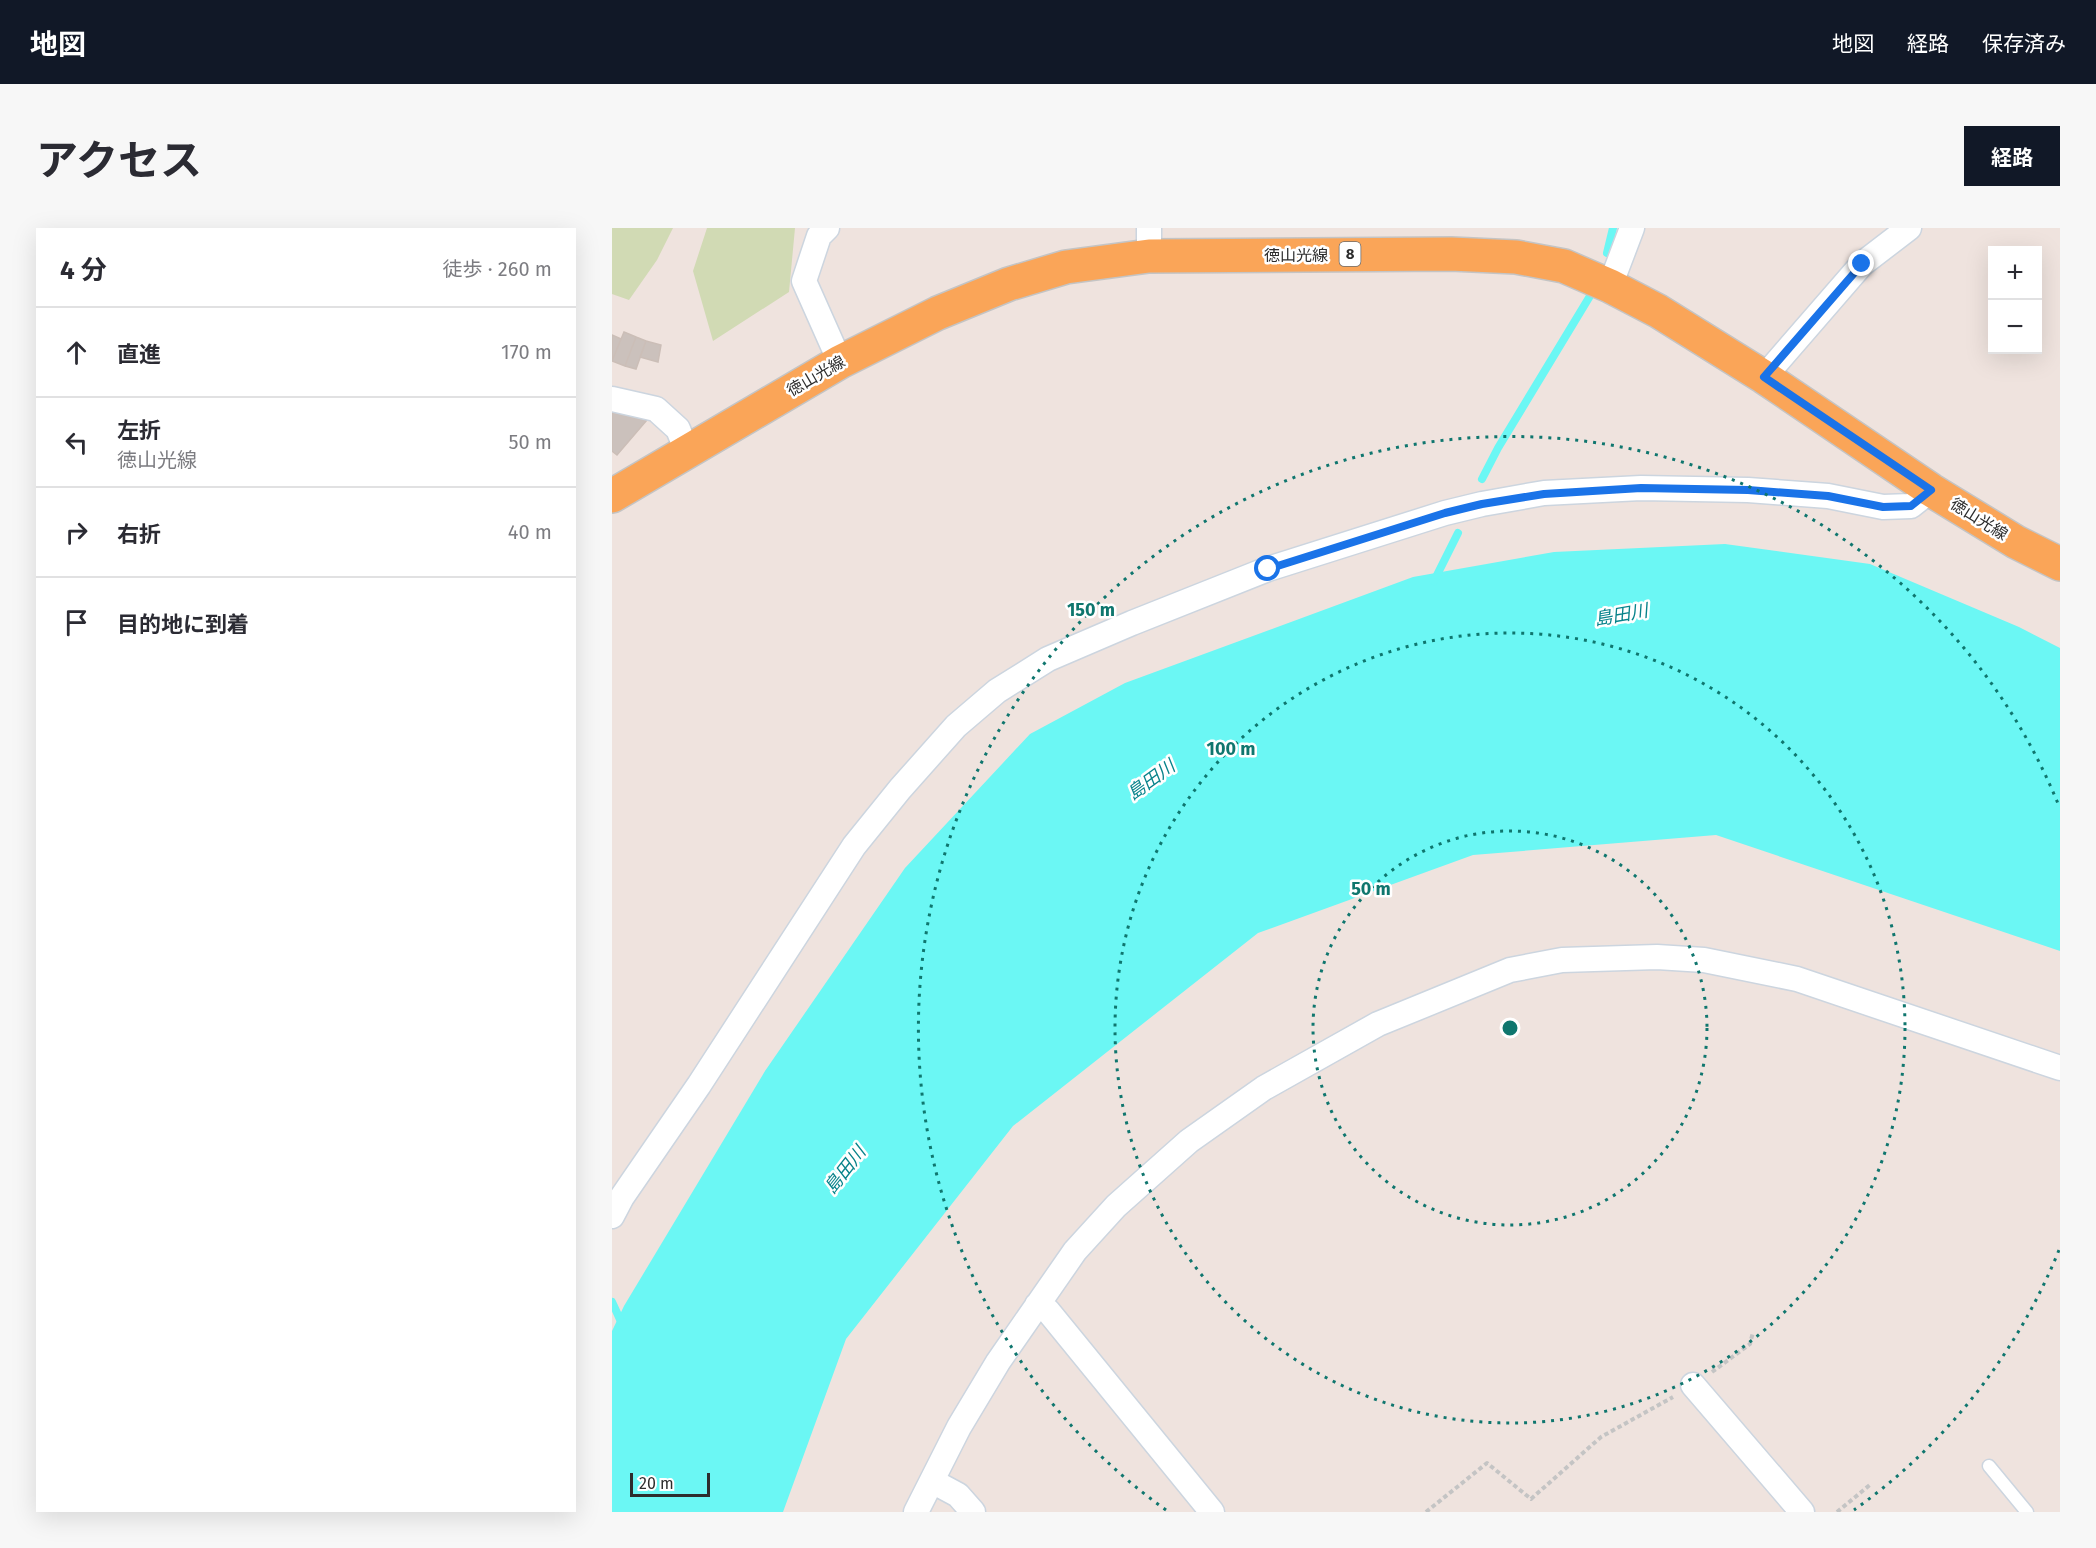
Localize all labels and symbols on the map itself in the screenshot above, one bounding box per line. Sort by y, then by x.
road number: 8 [1340,242,1360,266]
street label: 徳山光線 [1264,246,1328,265]
route end [1848,250,1874,276]
street label: 徳山光線 [784,352,848,400]
street label: 徳山光線 [1947,494,2011,544]
route start [1254,555,1280,581]
text: 150 m [1067,599,1115,621]
water label: 島田川 [1593,599,1651,631]
text: 100 m [1207,738,1255,760]
water label: 島田川 [1123,754,1181,805]
text: 50 m [1351,878,1391,900]
centre of rings [1500,1018,1520,1038]
water label: 島田川 [820,1140,872,1198]
scale bar [630,1470,710,1498]

